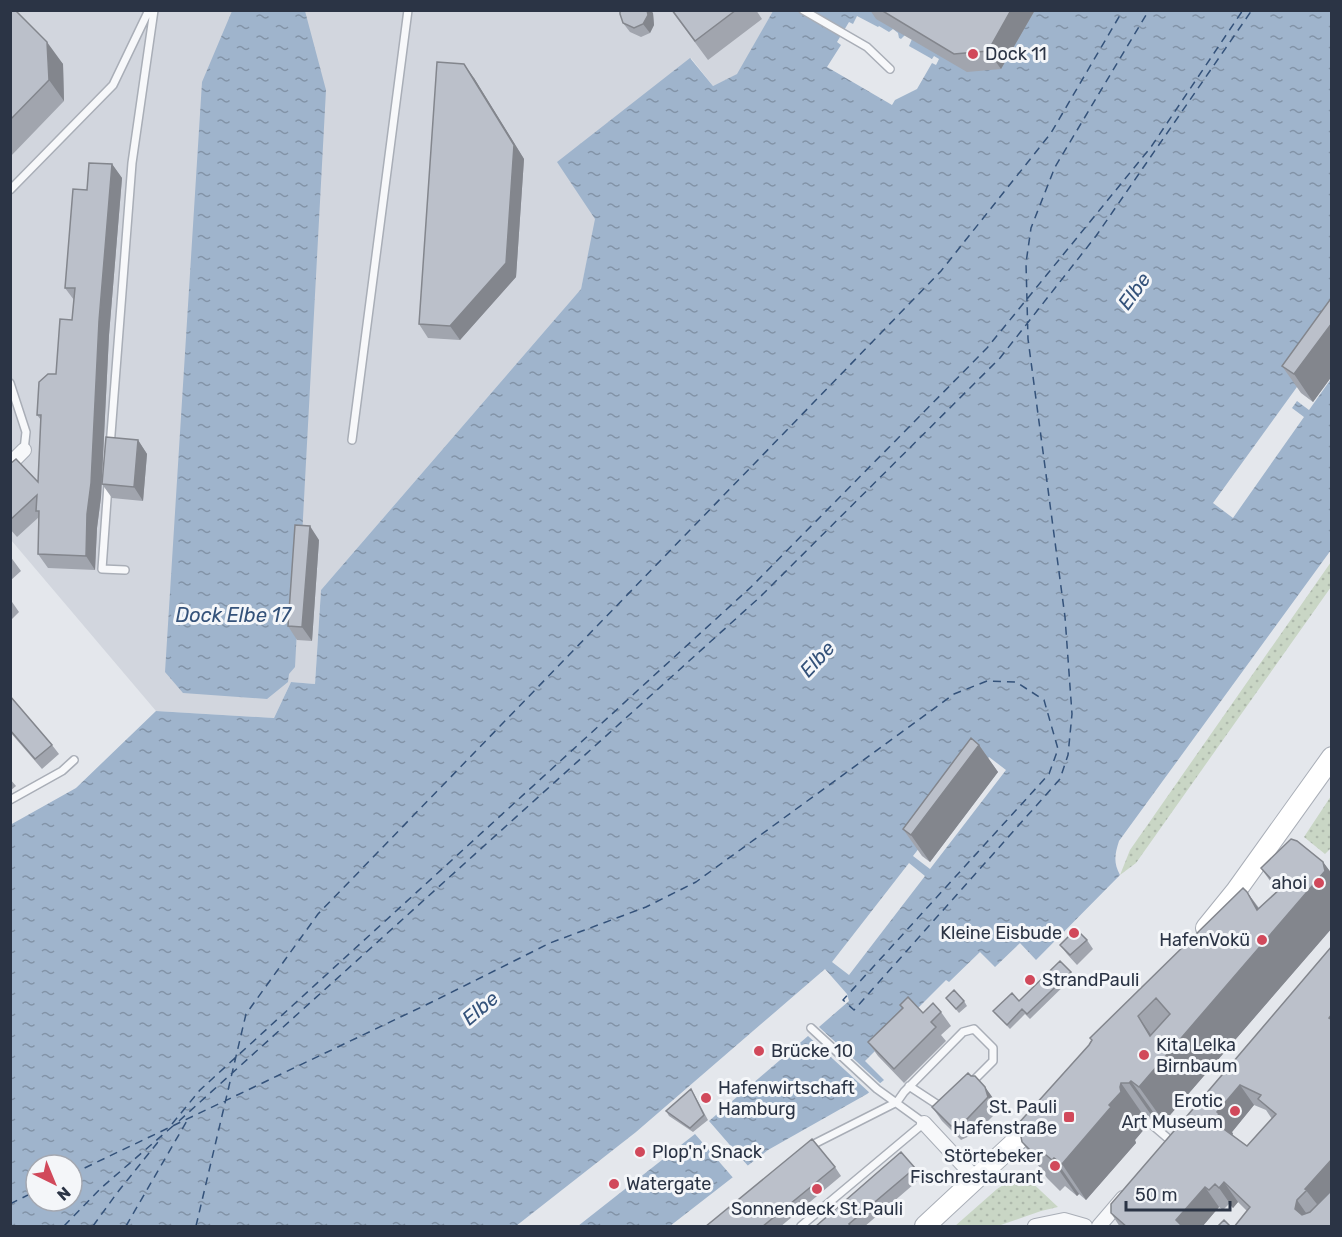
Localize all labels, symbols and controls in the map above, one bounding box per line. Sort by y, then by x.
place label: Dock 11 [985,43,1047,65]
marker: Dock 11 [966,47,980,61]
water label: Elbe [1113,268,1155,314]
water label: Dock Elbe 17 [175,603,292,627]
water label: Elbe [795,636,839,682]
place label: ahoi [1271,872,1307,894]
marker: ahoi [1312,876,1326,890]
place label: Kleine Eisbude [940,922,1062,944]
marker: Kleine Eisbude [1067,926,1081,940]
place label: HafenVokü [1159,929,1250,951]
marker: HafenVokü [1255,933,1269,947]
place label: StrandPauli [1042,969,1139,991]
marker: StrandPauli [1023,973,1037,987]
water label: Elbe [457,986,503,1030]
place label: Kita Lelka Birnbaum [1156,1034,1238,1077]
place label: Brücke 10 [771,1040,853,1062]
marker: Brücke 10 [752,1044,766,1058]
marker: Kita Lelka Birnbaum [1137,1048,1151,1062]
place label: Hafenwirtschaft Hamburg [718,1077,855,1120]
place label: Erotic Art Museum [1121,1090,1223,1133]
marker: Hafenwirtschaft Hamburg [699,1091,713,1105]
place label: St. Pauli Hafenstraße [953,1096,1057,1139]
marker: Erotic Art Museum [1228,1104,1242,1118]
marker: St. Pauli Hafenstraße [1062,1110,1076,1124]
place label: Plop'n' Snack [652,1141,763,1163]
marker: Plop'n' Snack [633,1145,647,1159]
place label: Störtebeker Fischrestaurant [910,1145,1043,1188]
north arrow [24,1153,84,1213]
marker: Störtebeker Fischrestaurant [1048,1159,1062,1173]
place label: Watergate [626,1173,711,1195]
scale bar [1126,1174,1230,1212]
marker: Watergate [607,1177,621,1191]
marker: Sonnendeck St.Pauli [810,1182,824,1196]
text: N [53,1183,75,1204]
text: 50 m [1135,1184,1178,1206]
place label: Sonnendeck St.Pauli [731,1198,903,1220]

